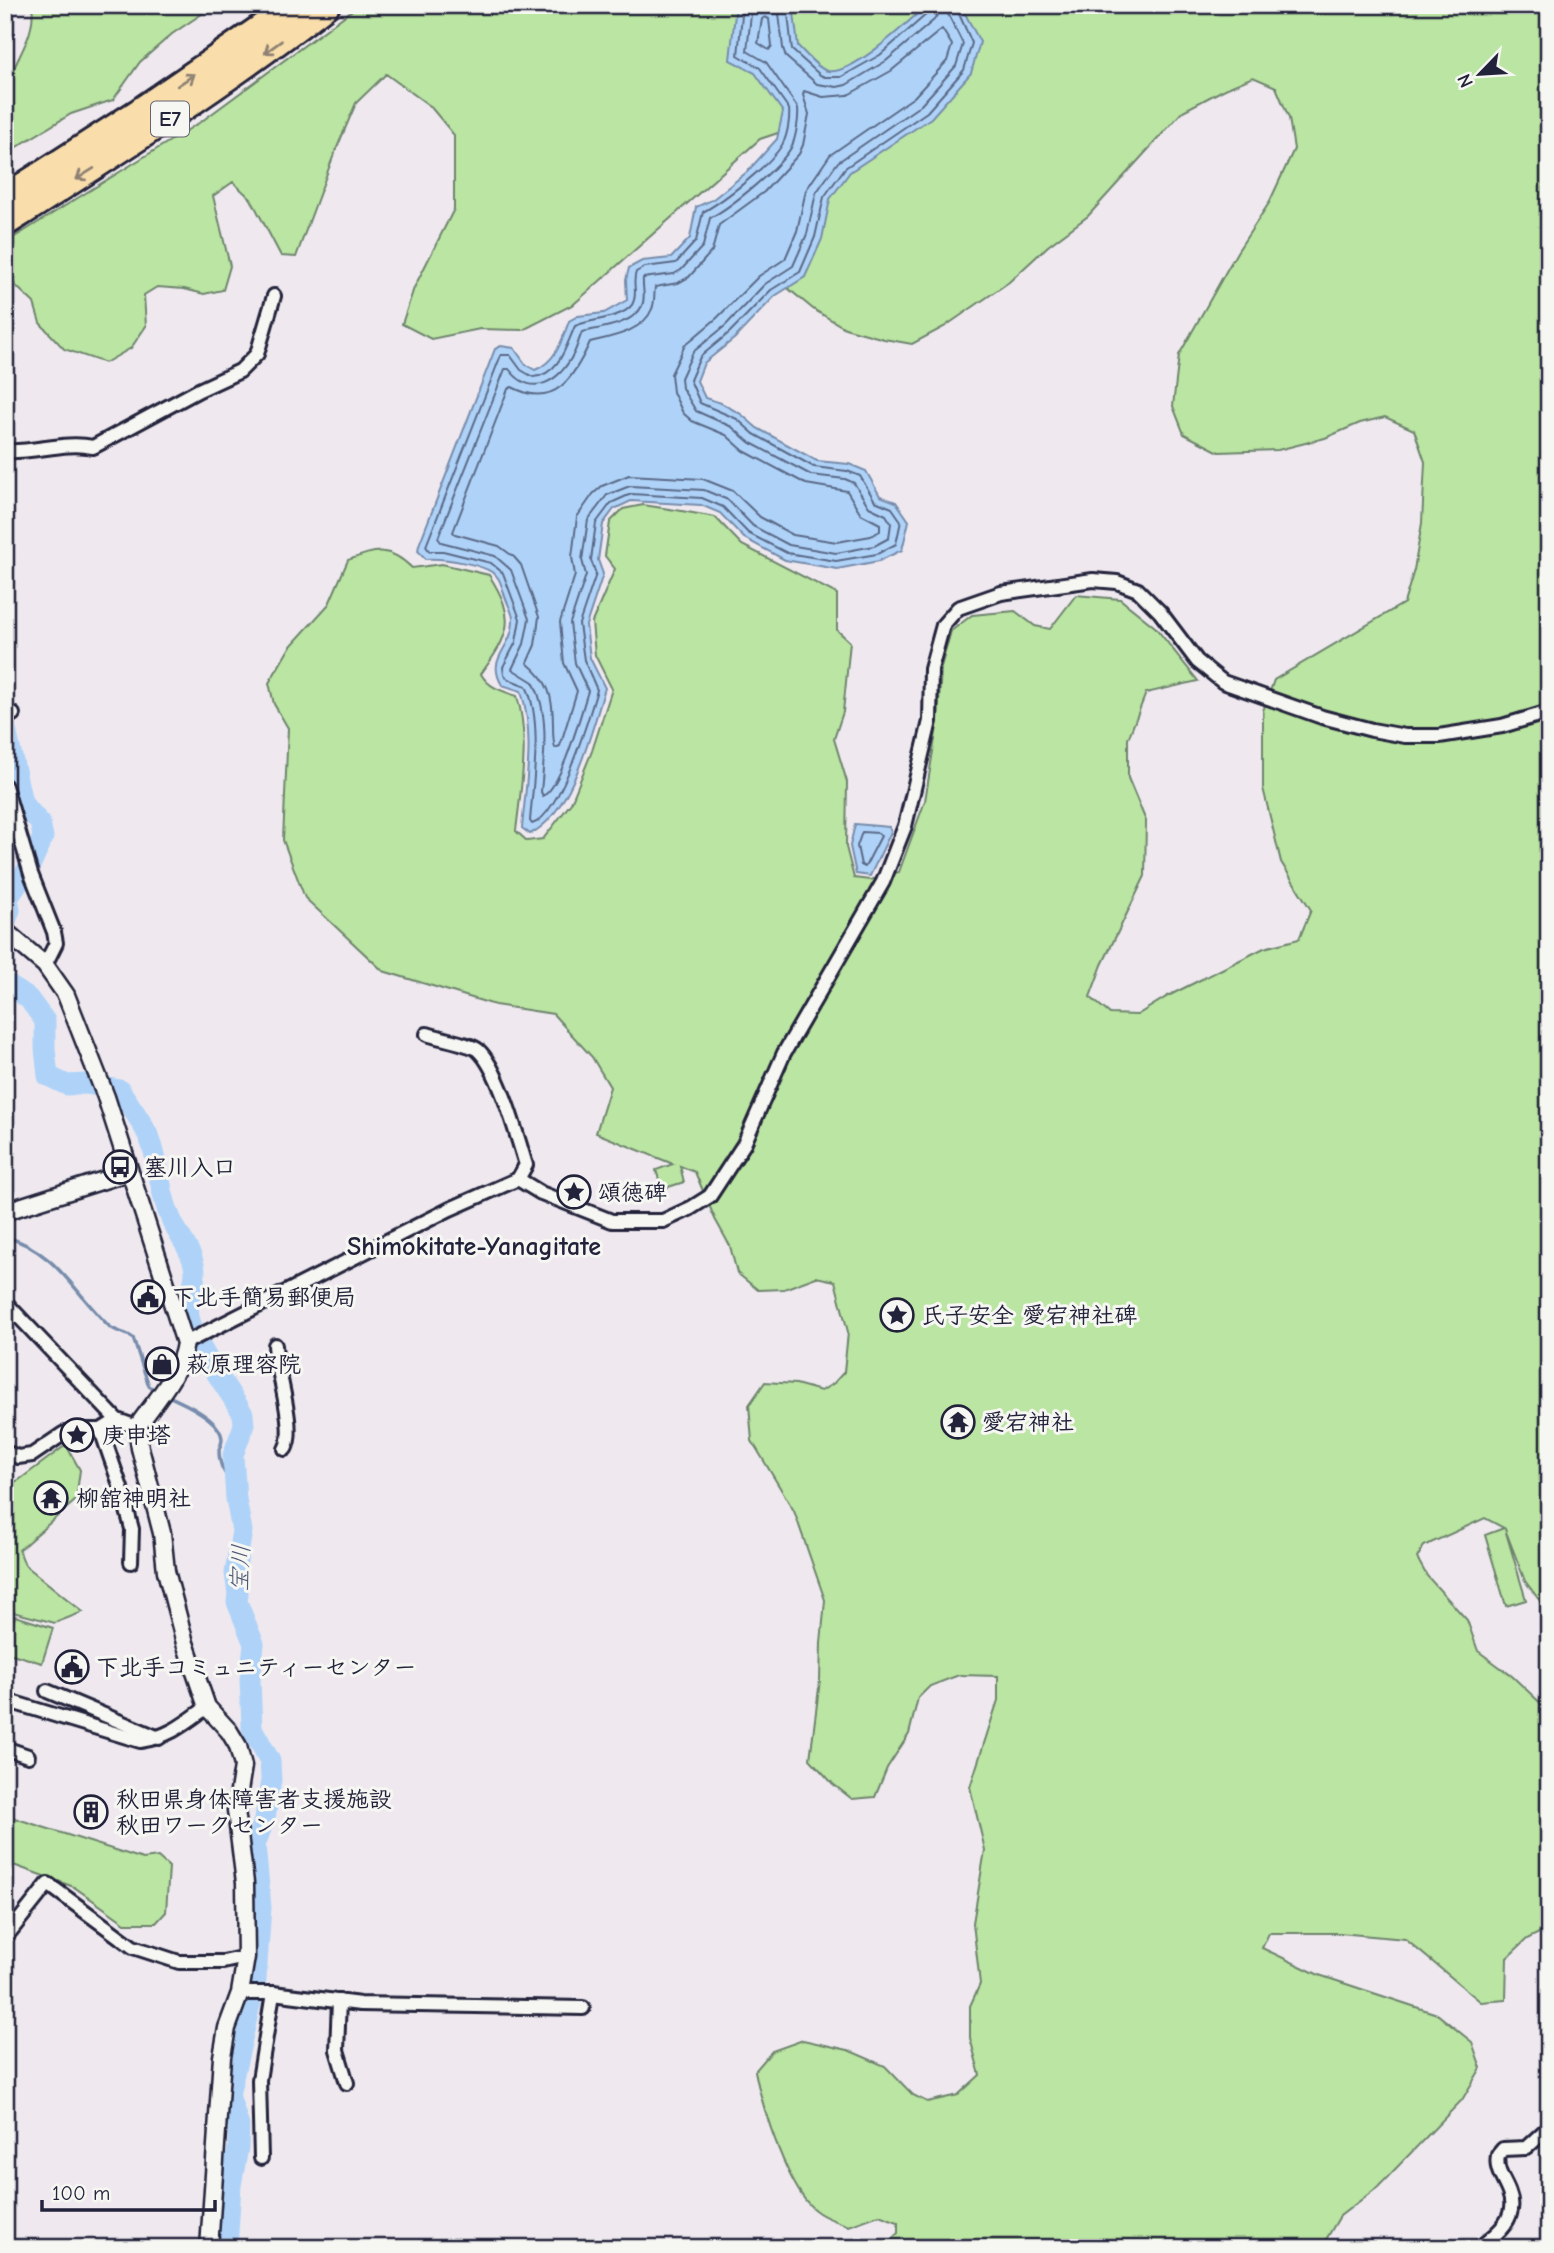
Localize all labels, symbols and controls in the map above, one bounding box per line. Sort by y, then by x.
north arrow [1446,38,1516,108]
one-way arrow [264,39,283,54]
text: N [1453,70,1478,91]
one-way arrow [175,73,195,87]
road number: E7 [151,102,189,136]
one-way arrow [75,167,95,181]
bus stop icon: 塞川入口 [101,1148,139,1186]
place label: 塞川入口 [144,1154,236,1181]
place icon: 頌徳碑 [555,1173,593,1211]
place label: 頌徳碑 [598,1179,667,1206]
district label: Shimokitate-Yanagitate [347,1232,601,1262]
public building icon: 下北手簡易郵便局 [129,1278,167,1316]
place label: 下北手簡易郵便局 [172,1284,356,1311]
place icon: 氏子安全 愛宕神社碑 [878,1296,916,1334]
place label: 氏子安全 愛宕神社碑 [922,1302,1137,1329]
shop icon: 萩原理容院 [143,1345,181,1383]
place label: 萩原理容院 [186,1351,301,1378]
temple icon: 愛宕神社 [939,1403,977,1441]
place label: 愛宕神社 [982,1409,1074,1436]
place icon: 庚申塔 [58,1416,96,1454]
place label: 庚申塔 [102,1422,171,1449]
temple icon: 柳舘神明社 [32,1479,70,1517]
place label: 柳舘神明社 [76,1485,191,1512]
water label: 宝川 [225,1543,255,1593]
public building icon: 下北手コミュニティーセンター [53,1648,91,1686]
place label: 下北手コミュニティーセンター [96,1654,417,1681]
place label: 秋田県身体障害者支援施設 秋田ワークセンター [116,1786,392,1839]
building icon: 秋田県身体障害者支援施設 秋田ワークセンター [72,1793,110,1831]
scale bar [42,2169,215,2213]
text: 100 m [52,2181,110,2205]

